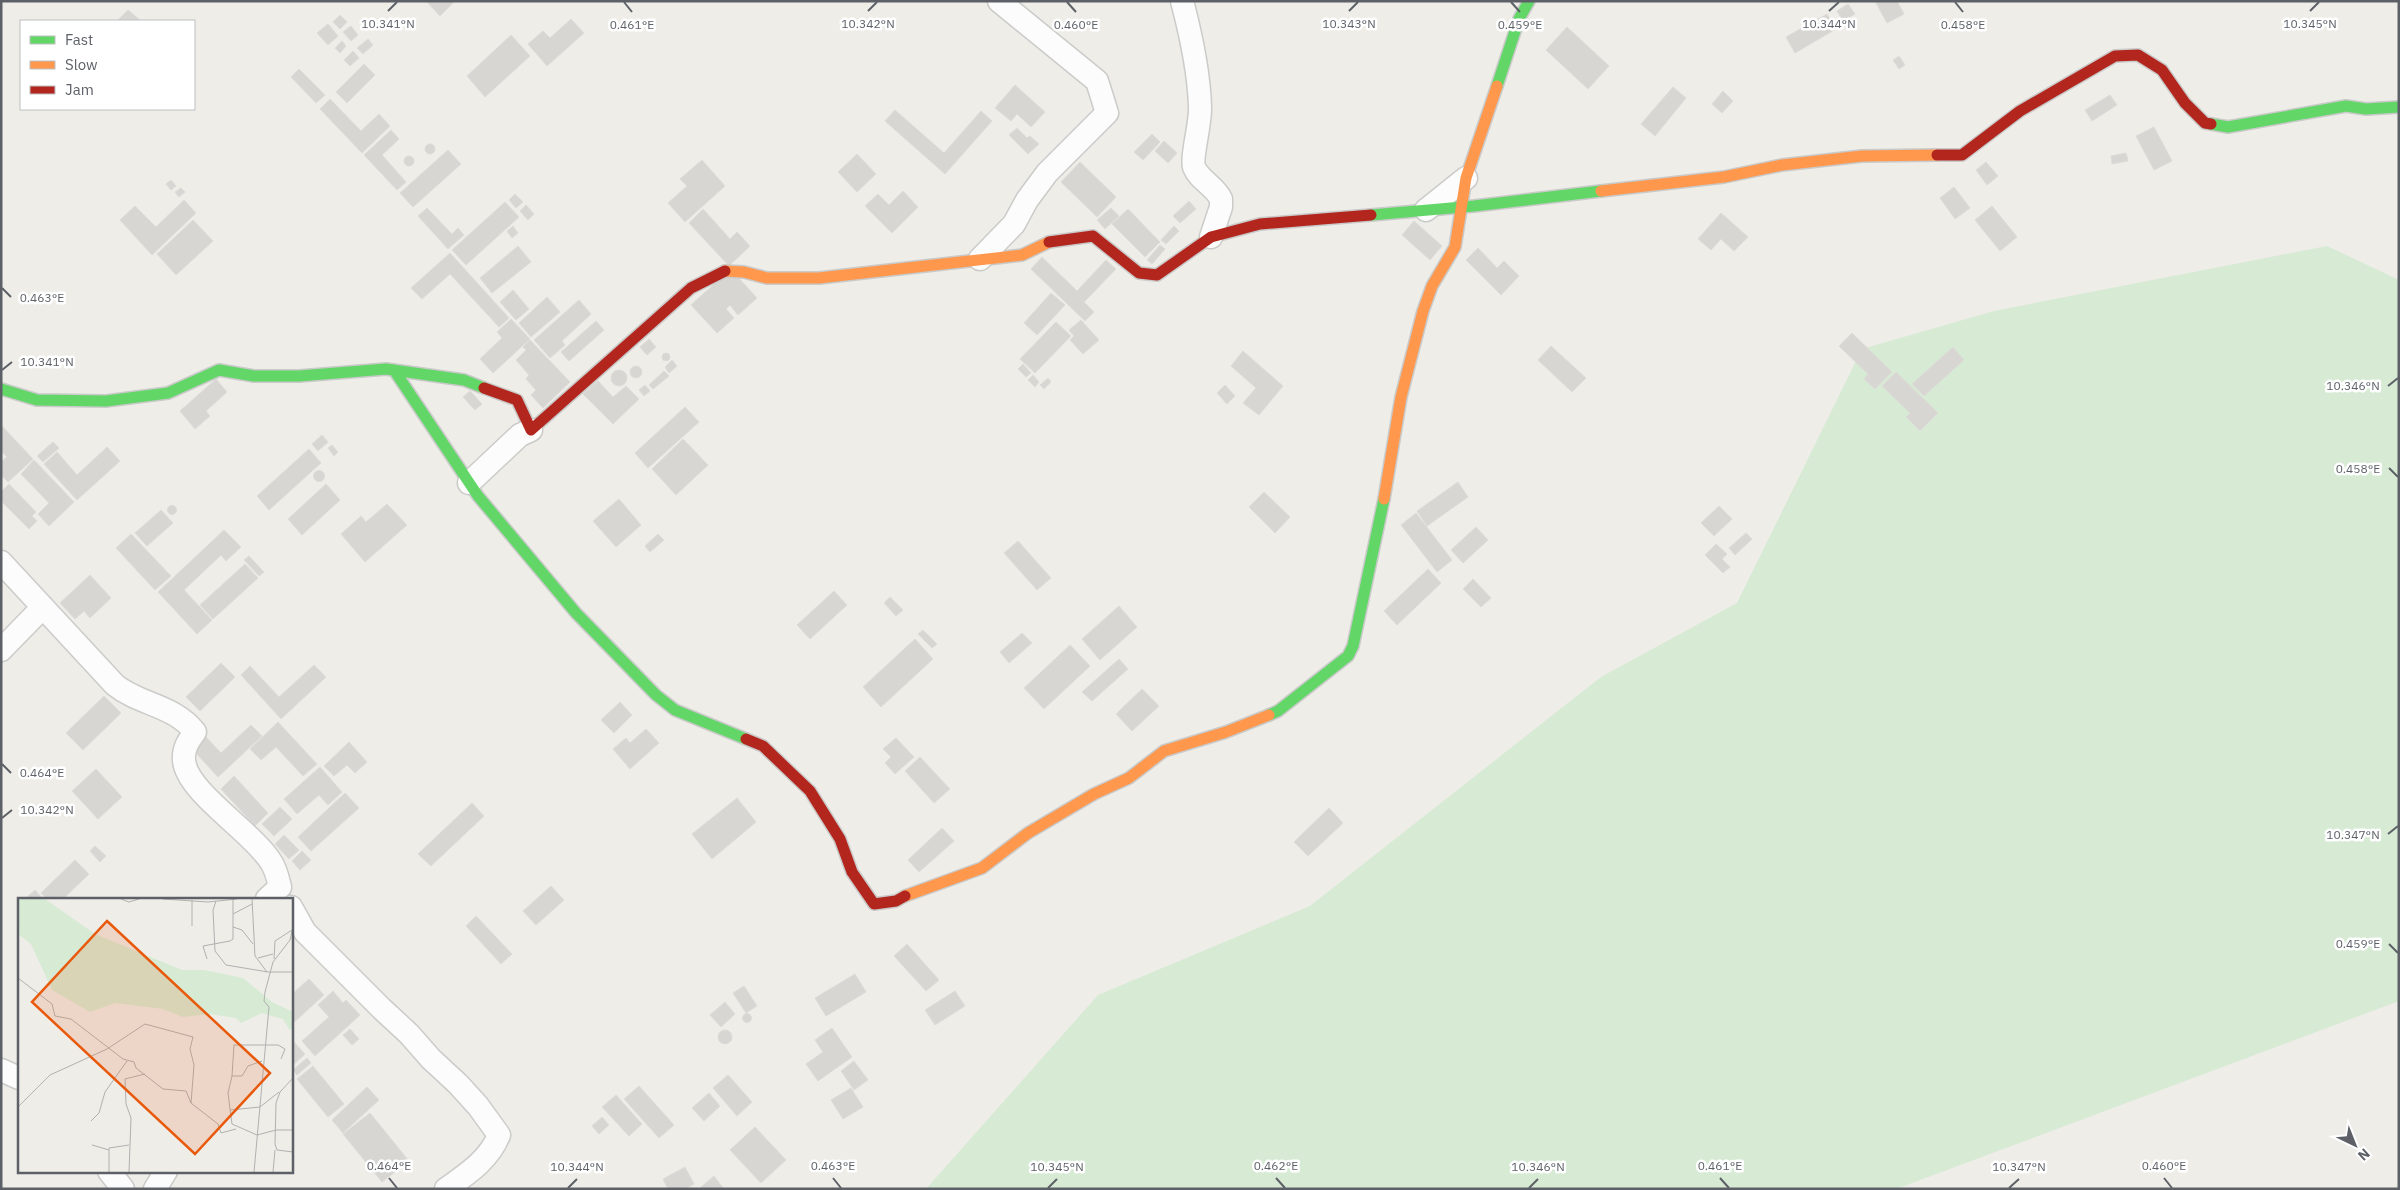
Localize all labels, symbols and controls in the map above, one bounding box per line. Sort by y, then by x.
text: 10.341°N [361,16,415,31]
text: 10.342°N [841,16,895,31]
text: 10.343°N [1322,16,1376,31]
text: 10.344°N [1802,16,1856,31]
text: 10.345°N [2283,16,2337,31]
text: 0.461°E [610,17,654,32]
text: 0.460°E [1054,17,1098,32]
text: 0.459°E [1498,17,1542,32]
text: 0.458°E [1941,17,1985,32]
legend [20,20,195,110]
text: Fast [65,30,93,49]
text: Slow [65,55,98,74]
text: Jam [65,80,94,99]
text: 0.463°E [20,290,64,305]
text: 10.341°N [20,354,74,369]
text: 10.346°N [2326,378,2380,393]
text: 0.458°E [2336,461,2380,476]
text: 0.464°E [20,765,64,780]
text: 10.342°N [20,802,74,817]
text: 10.347°N [2326,827,2380,842]
inset map [18,898,292,1172]
text: 0.459°E [2336,936,2380,951]
north arrow [2330,1120,2380,1170]
text: N [2354,1144,2374,1165]
text: 0.464°E [367,1158,411,1173]
text: 0.463°E [811,1158,855,1173]
text: 0.462°E [1254,1158,1298,1173]
text: 0.461°E [1698,1158,1742,1173]
text: 0.460°E [2142,1158,2186,1173]
text: 10.344°N [550,1159,604,1174]
text: 10.345°N [1030,1159,1084,1174]
text: 10.346°N [1511,1159,1565,1174]
text: 10.347°N [1992,1159,2046,1174]

